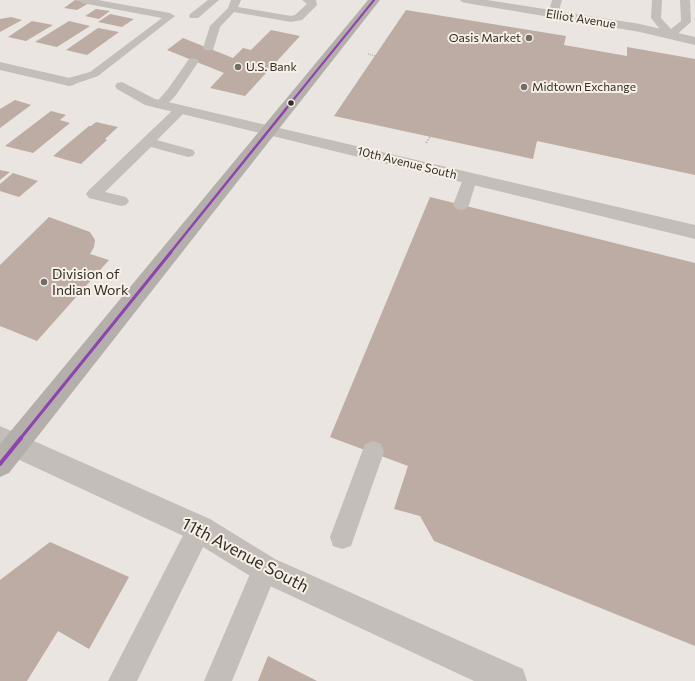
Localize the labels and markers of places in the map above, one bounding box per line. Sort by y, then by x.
place label: Oasis Market [449,31,521,45]
marker: Oasis Market [524,33,534,43]
place label: U.S. Bank [246,60,297,74]
marker: U.S. Bank [233,62,243,72]
place label: Midtown Exchange [532,80,636,94]
marker: Midtown Exchange [519,82,529,92]
unlabelled marker [286,98,296,108]
place label: Division of Indian Work [52,266,128,298]
marker: Division of Indian Work [39,277,49,287]

